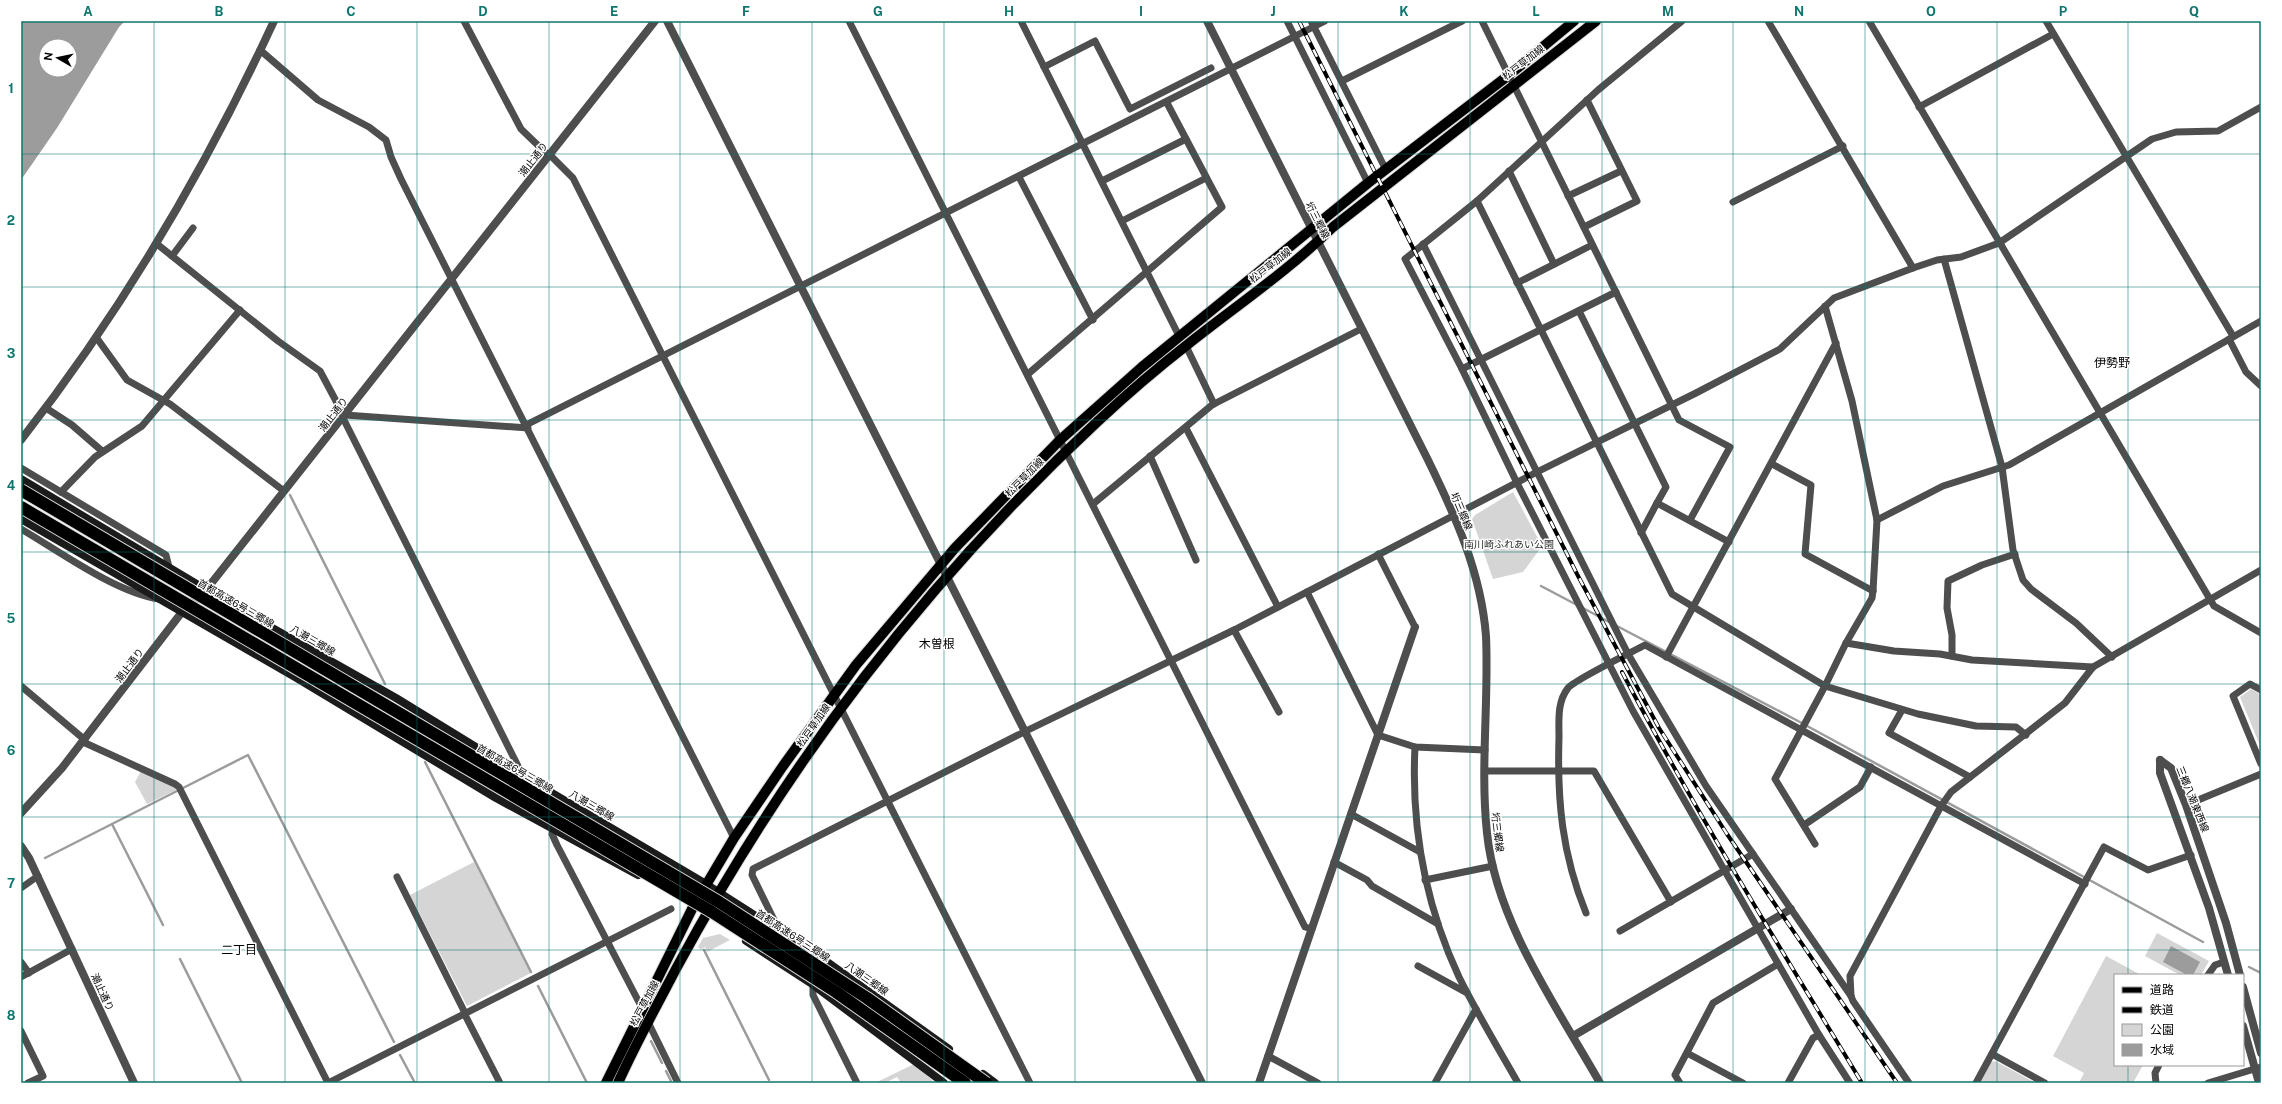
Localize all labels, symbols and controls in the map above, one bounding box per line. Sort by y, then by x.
text: A [83,4,93,19]
text: B [215,4,224,19]
text: C [346,4,356,19]
text: D [478,4,488,19]
text: E [610,4,618,19]
text: F [742,4,750,19]
text: G [873,4,883,19]
text: H [1004,4,1014,19]
text: I [1139,4,1143,19]
text: J [1270,4,1276,19]
text: K [1399,4,1409,19]
text: L [1532,4,1540,19]
text: M [1662,4,1674,19]
text: N [1794,4,1804,19]
text: O [1926,4,1936,19]
text: P [2059,4,2068,19]
text: Q [2189,4,2199,19]
north arrow [38,38,78,78]
street label: 松戸草加線 [1500,42,1546,82]
text: N [42,51,55,62]
text: 1 [8,81,14,96]
street label: 潮止通り [516,140,550,178]
street label: 垳三郷線 [1304,199,1332,241]
text: 2 [7,213,15,228]
street label: 松戸草加線 [1247,245,1293,285]
text: 3 [7,346,16,361]
district label: 伊勢野 [2094,356,2130,370]
street label: 潮止通り [316,395,350,433]
street label: 松戸草加線 [1002,455,1046,499]
text: 4 [7,478,16,493]
street label: 垳三郷線 [1449,490,1475,532]
park label: 南川崎ふれあい公園 [1464,538,1554,550]
street label: 首都高速6号三郷線 [196,576,276,630]
text: 5 [7,611,16,626]
street label: 八潮三郷線 [288,622,338,658]
district label: 木曽根 [919,637,955,651]
street label: 潮止通り [112,645,146,685]
street label: 松戸草加線 [794,701,832,749]
street label: 首都高速6号三郷線 [475,741,555,795]
text: 6 [7,743,16,758]
street label: 三郷八潮東西線 [2174,764,2212,834]
street label: 八潮三郷線 [567,787,617,823]
street label: 垳三郷線 [1490,811,1506,853]
text: 7 [7,876,15,891]
street label: 首都高速6号三郷線 [754,906,832,964]
district label: 二丁目 [221,943,257,957]
street label: 八潮三郷線 [843,959,891,997]
street label: 潮止通り [89,971,117,1013]
legend [2114,974,2244,1066]
street label: 松戸草加線 [627,978,661,1028]
text: 道路 [2150,983,2174,997]
text: 鉄道 [2150,1003,2174,1017]
text: 8 [7,1008,16,1023]
text: 公園 [2150,1023,2174,1037]
text: 水域 [2150,1043,2174,1057]

